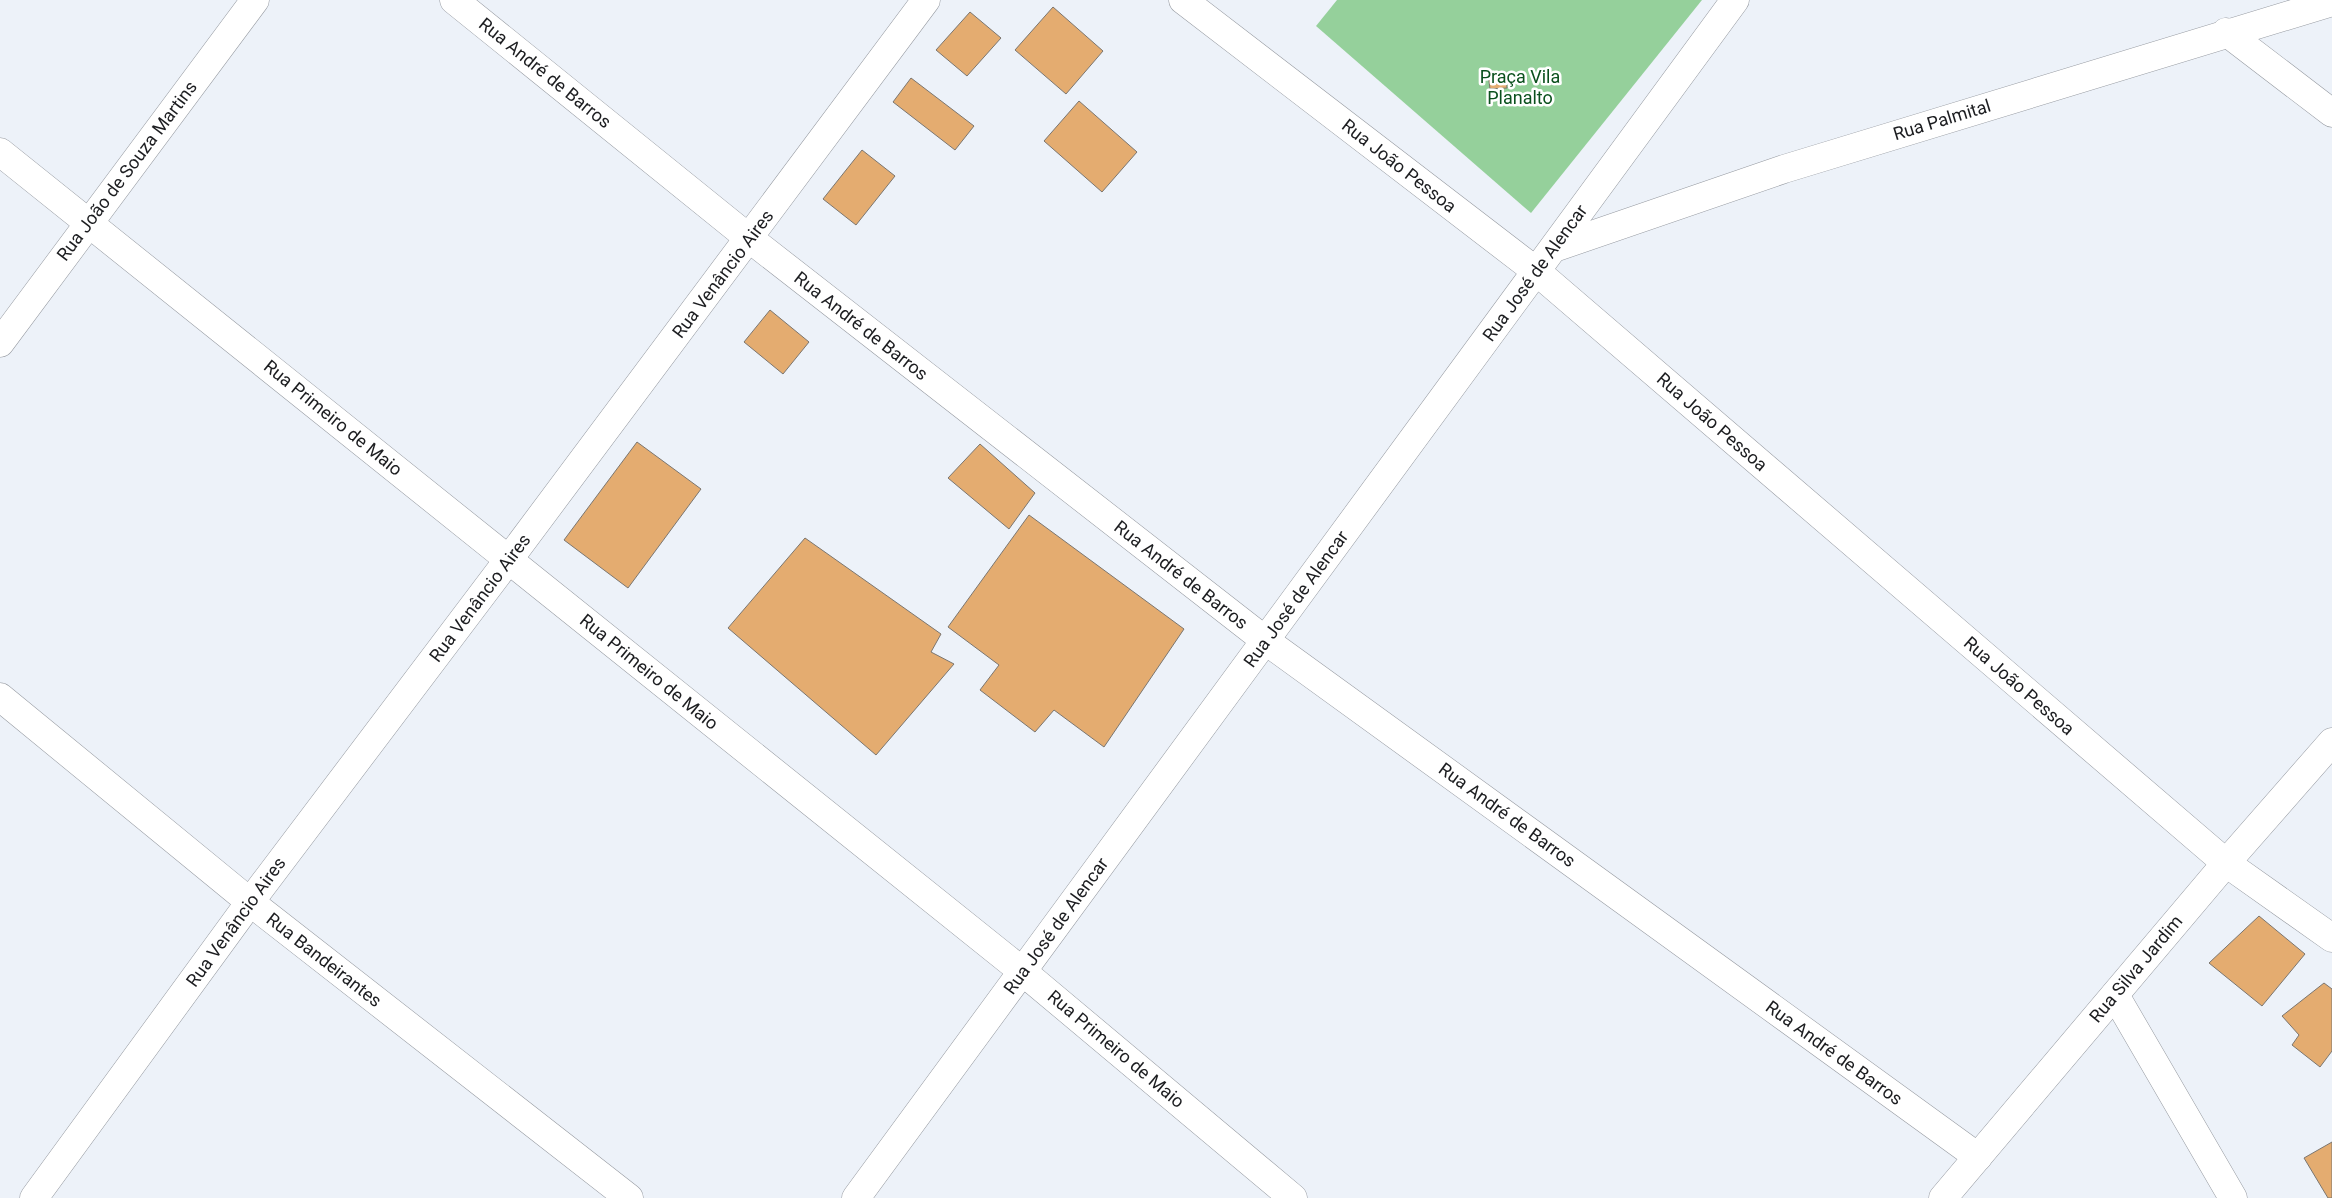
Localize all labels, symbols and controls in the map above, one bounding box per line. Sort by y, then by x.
street label: Rua André de Barros [475,13,616,132]
park label: Praça Vila Planalto [1480,66,1560,108]
street label: Rua João de Souza Martins [52,77,201,265]
street label: Rua Palmital [1891,95,1993,144]
street label: Rua João Pessoa [1338,114,1461,217]
street label: Rua José de Alencar [1478,200,1591,345]
street label: Rua Venâncio Aires [668,205,778,342]
street label: Rua André de Barros [790,267,932,384]
street label: Rua Primeiro de Maio [260,355,407,480]
street label: Rua João Pessoa [1653,368,1772,475]
street label: Rua André de Barros [1110,516,1252,633]
street label: Rua José de Alencar [1239,526,1352,671]
street label: Rua Venâncio Aires [425,529,535,666]
street label: Rua Primeiro de Maio [576,609,723,734]
street label: Rua João Pessoa [1960,632,2079,739]
street label: Rua André de Barros [1435,758,1580,871]
street label: Rua Venâncio Aires [182,853,290,991]
street label: Rua José de Alencar [999,853,1112,998]
street label: Rua Bandeirantes [262,908,386,1011]
street label: Rua Silva Jardim [2085,911,2187,1027]
street label: Rua Primeiro de Maio [1044,985,1189,1112]
street label: Rua André de Barros [1762,996,1907,1109]

